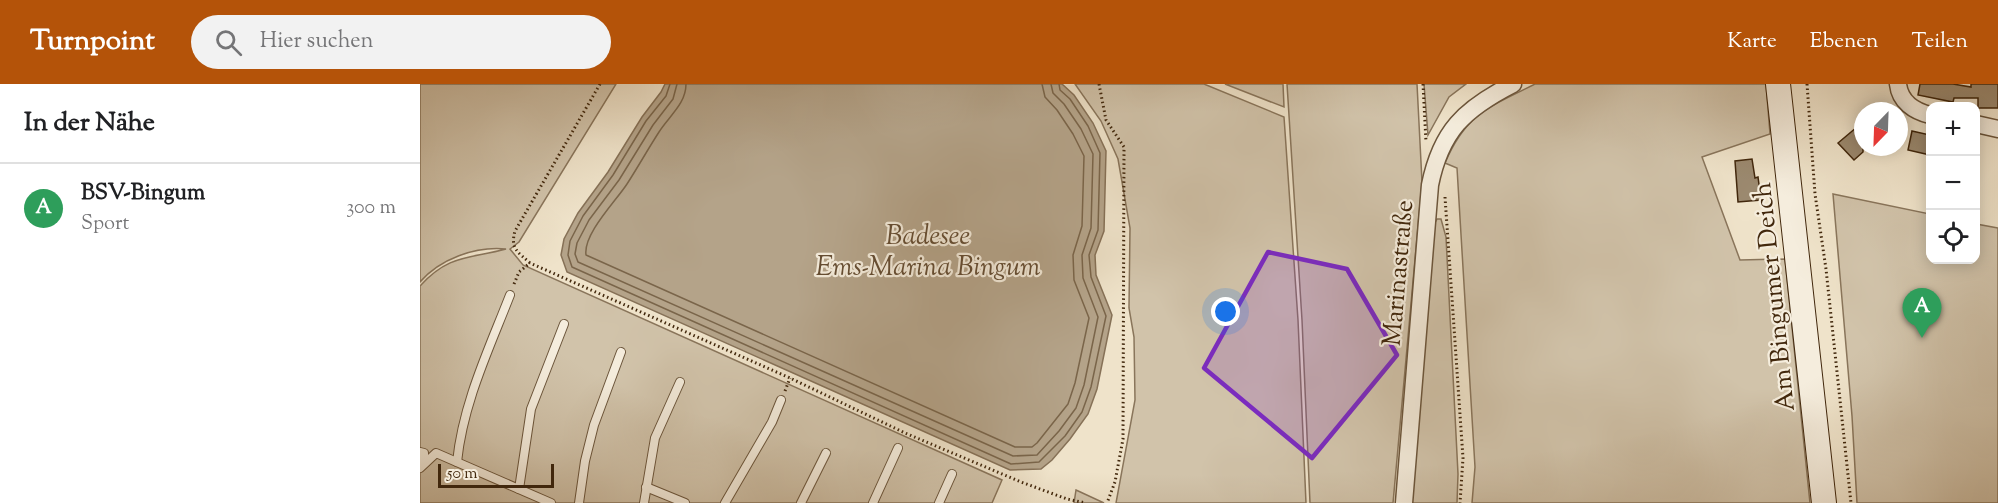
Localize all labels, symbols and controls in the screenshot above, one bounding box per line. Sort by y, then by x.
search box [191,15,611,69]
text: Turnpoint [30,22,155,62]
icon: search [212,26,245,59]
text: Hier suchen [260,26,374,58]
text: Karte [1727,27,1777,57]
text: Ebenen [1810,27,1878,57]
text: Teilen [1911,27,1968,57]
north arrow [1854,102,1908,156]
map controls [1926,102,1980,264]
button: + [1926,102,1980,156]
text: In der Nähe [24,105,155,142]
button: − [1926,156,1980,210]
text: BSV-Bingum [81,178,205,210]
street label: Am Bingumer Deich [1745,180,1806,413]
text: A [35,194,52,223]
text: 300 m [346,194,396,223]
street label: Marinastraße [1375,199,1424,348]
text: Sport [81,210,129,239]
button: locate [1926,210,1980,264]
water label: Badesee Ems-Marina Bingum [815,218,1041,288]
pin: A [1902,288,1942,338]
your location [1211,297,1240,326]
scale bar [438,461,554,488]
text: 50 m [447,463,478,486]

